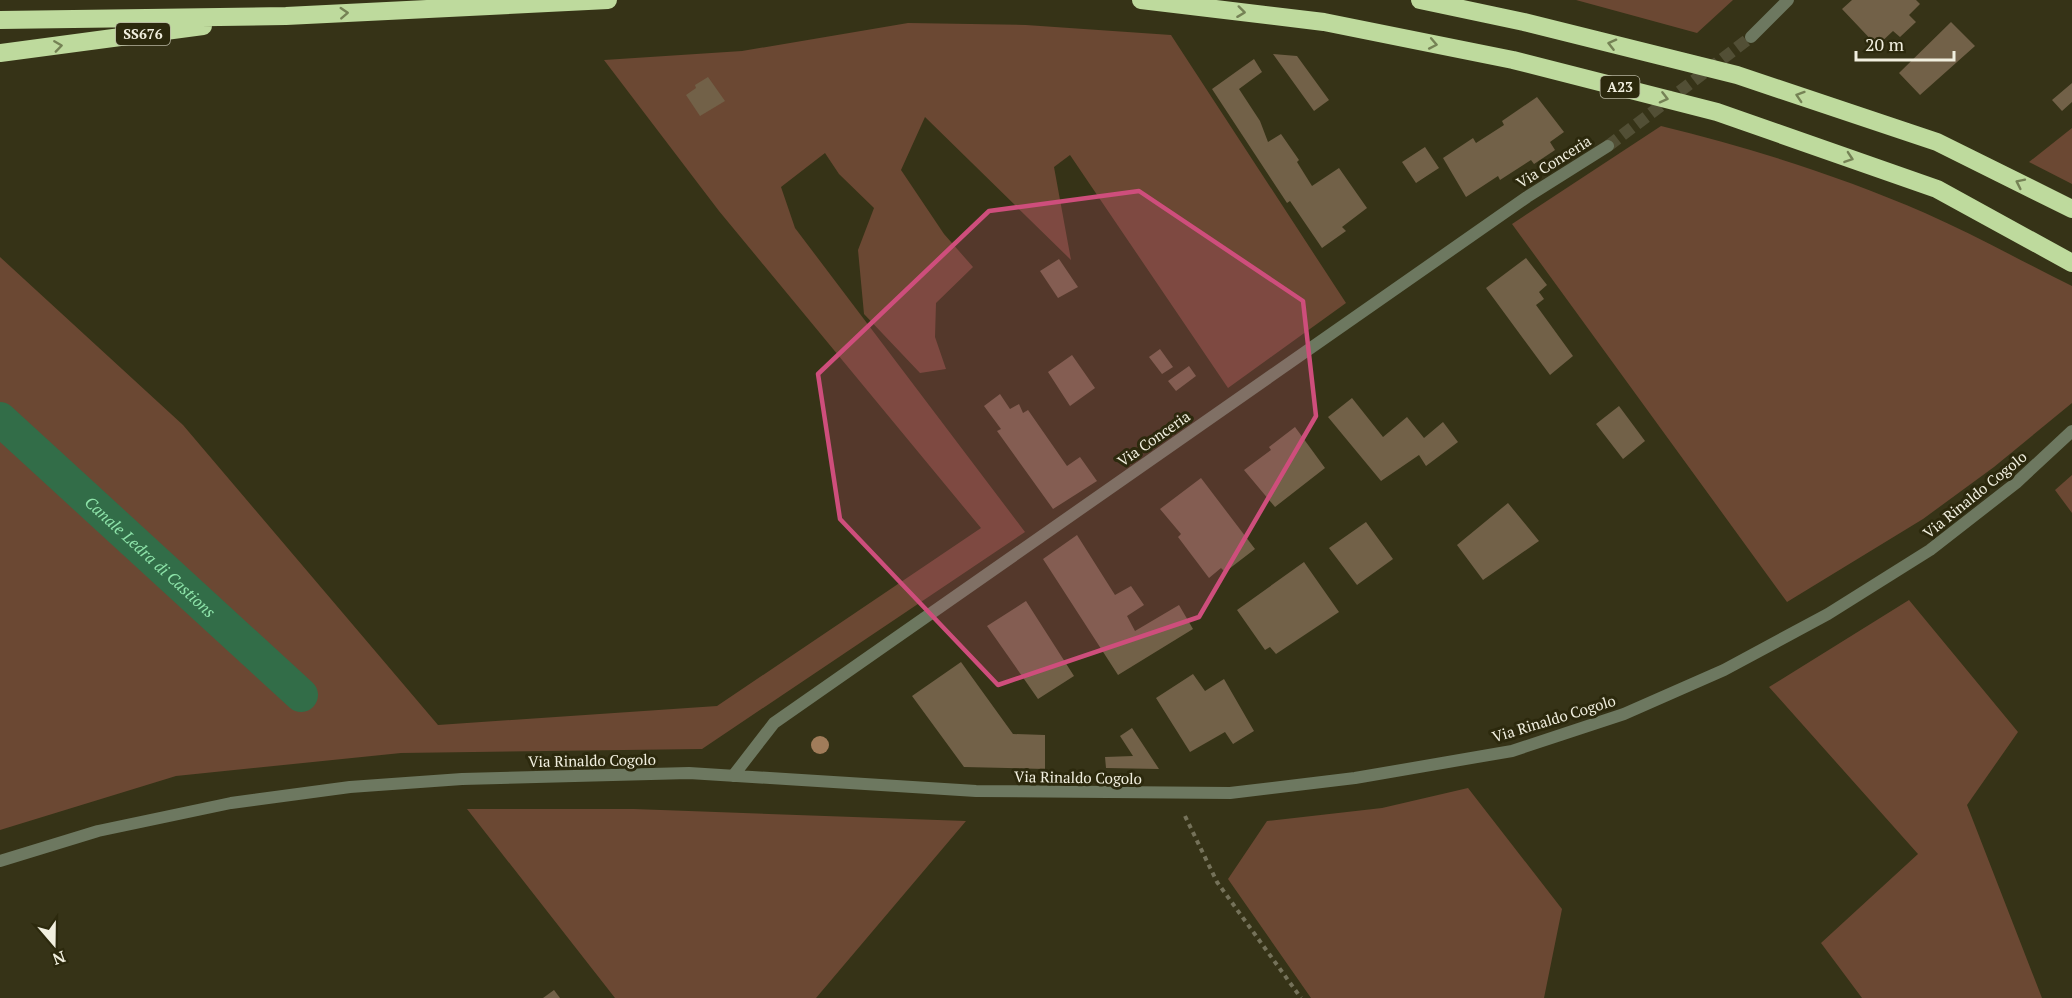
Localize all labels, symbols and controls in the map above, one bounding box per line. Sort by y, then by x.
one-way arrow [1236,5,1246,18]
one-way arrow [340,6,349,19]
road number: SS676 [116,23,170,45]
scale bar [1856,24,1954,62]
text: 20 m [1865,32,1905,56]
one-way arrow [1428,37,1438,50]
one-way arrow [1607,38,1617,51]
one-way arrow [53,40,63,52]
road number: A23 [1600,76,1640,98]
one-way arrow [1659,91,1669,104]
one-way arrow [1795,91,1806,103]
street label: Via Conceria [1512,130,1595,192]
one-way arrow [1843,151,1854,164]
one-way arrow [2015,178,2026,190]
street label: Via Conceria [1113,405,1194,471]
street label: Via Rinaldo Cogolo [1918,446,2030,542]
water label: Canale Ledra di Castions [80,491,221,623]
street label: Via Rinaldo Cogolo [1490,690,1618,746]
street label: Via Rinaldo Cogolo [528,749,656,771]
street label: Via Rinaldo Cogolo [1014,766,1142,788]
north arrow [24,914,84,974]
text: N [50,946,69,971]

